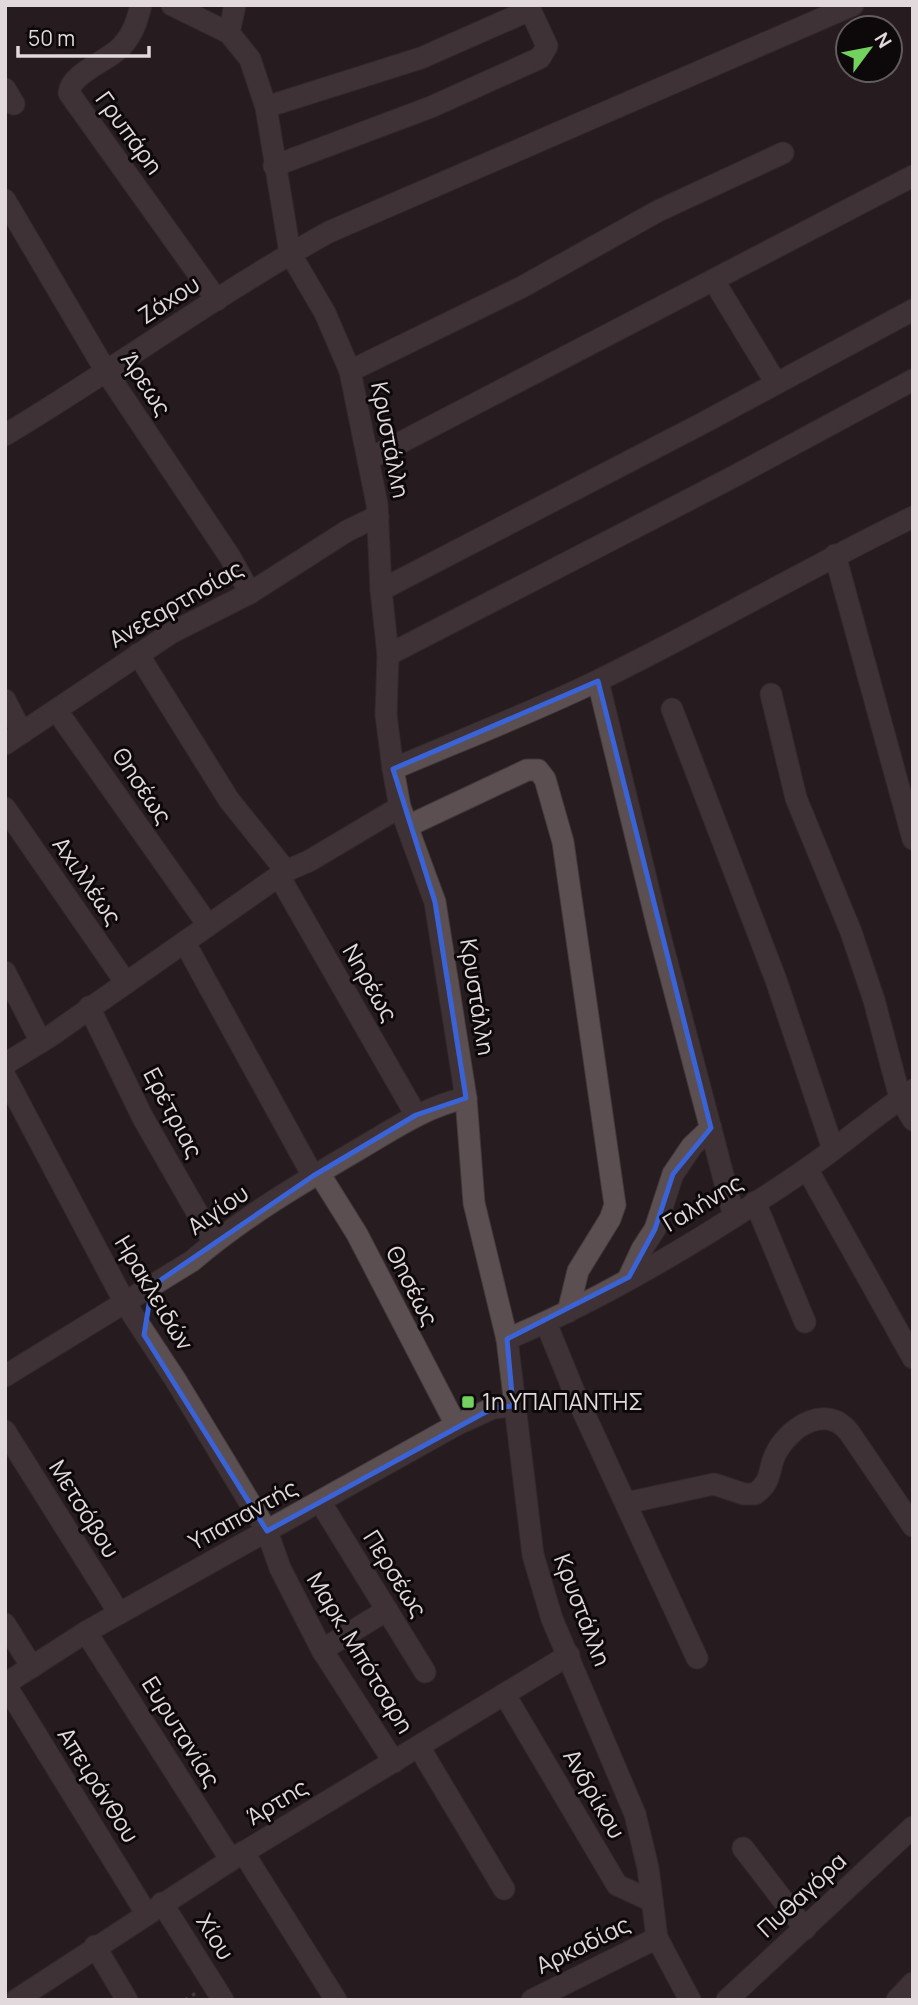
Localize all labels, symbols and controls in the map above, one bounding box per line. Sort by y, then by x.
scale bar [18,14,149,58]
north arrow [834,14,904,84]
text: 50 m [28,24,75,52]
text: N [869,27,898,53]
street label: Γρυπάρη [89,84,171,180]
street label: Ζάχου [132,268,205,331]
street label: Άρεως [114,345,180,422]
street label: Κρυστάλλη [364,379,418,501]
street label: Ανεξαρτησίας [103,552,248,655]
street label: Θησέως [106,741,180,830]
street label: Αχιλλέως [46,830,130,931]
street label: Κρυστάλλη [453,936,503,1057]
street label: Νηρέως [336,938,406,1027]
street label: Ερέτριας [137,1062,211,1163]
street label: Γαλήνης [656,1166,749,1239]
street label: Αιγίου [180,1177,254,1242]
street label: Ηρακλειδών [108,1229,202,1356]
street label: Θησέως [379,1240,447,1331]
place label: 1η ΥΠΑΠΑΝΤΗΣ [482,1385,643,1417]
marker: 1η ΥΠΑΠΑΝΤΗΣ [460,1394,476,1410]
street label: Μετσόβου [42,1453,127,1563]
street label: Υπαπαντής [182,1471,303,1557]
street label: Περσέως [357,1524,435,1623]
street label: Κρυστάλλη [547,1549,619,1670]
street label: Μαρκ. Μπότσαρη [300,1566,422,1739]
street label: Ευρυτανίας [135,1670,229,1793]
street label: Απειράνθου [51,1721,147,1848]
street label: Ανδρίκου [556,1743,633,1844]
street label: Άρτης [240,1770,313,1832]
street label: Πυθαγόρα [750,1845,853,1944]
street label: Χίου [189,1907,242,1965]
street label: Αρκαδίας [530,1908,635,1981]

